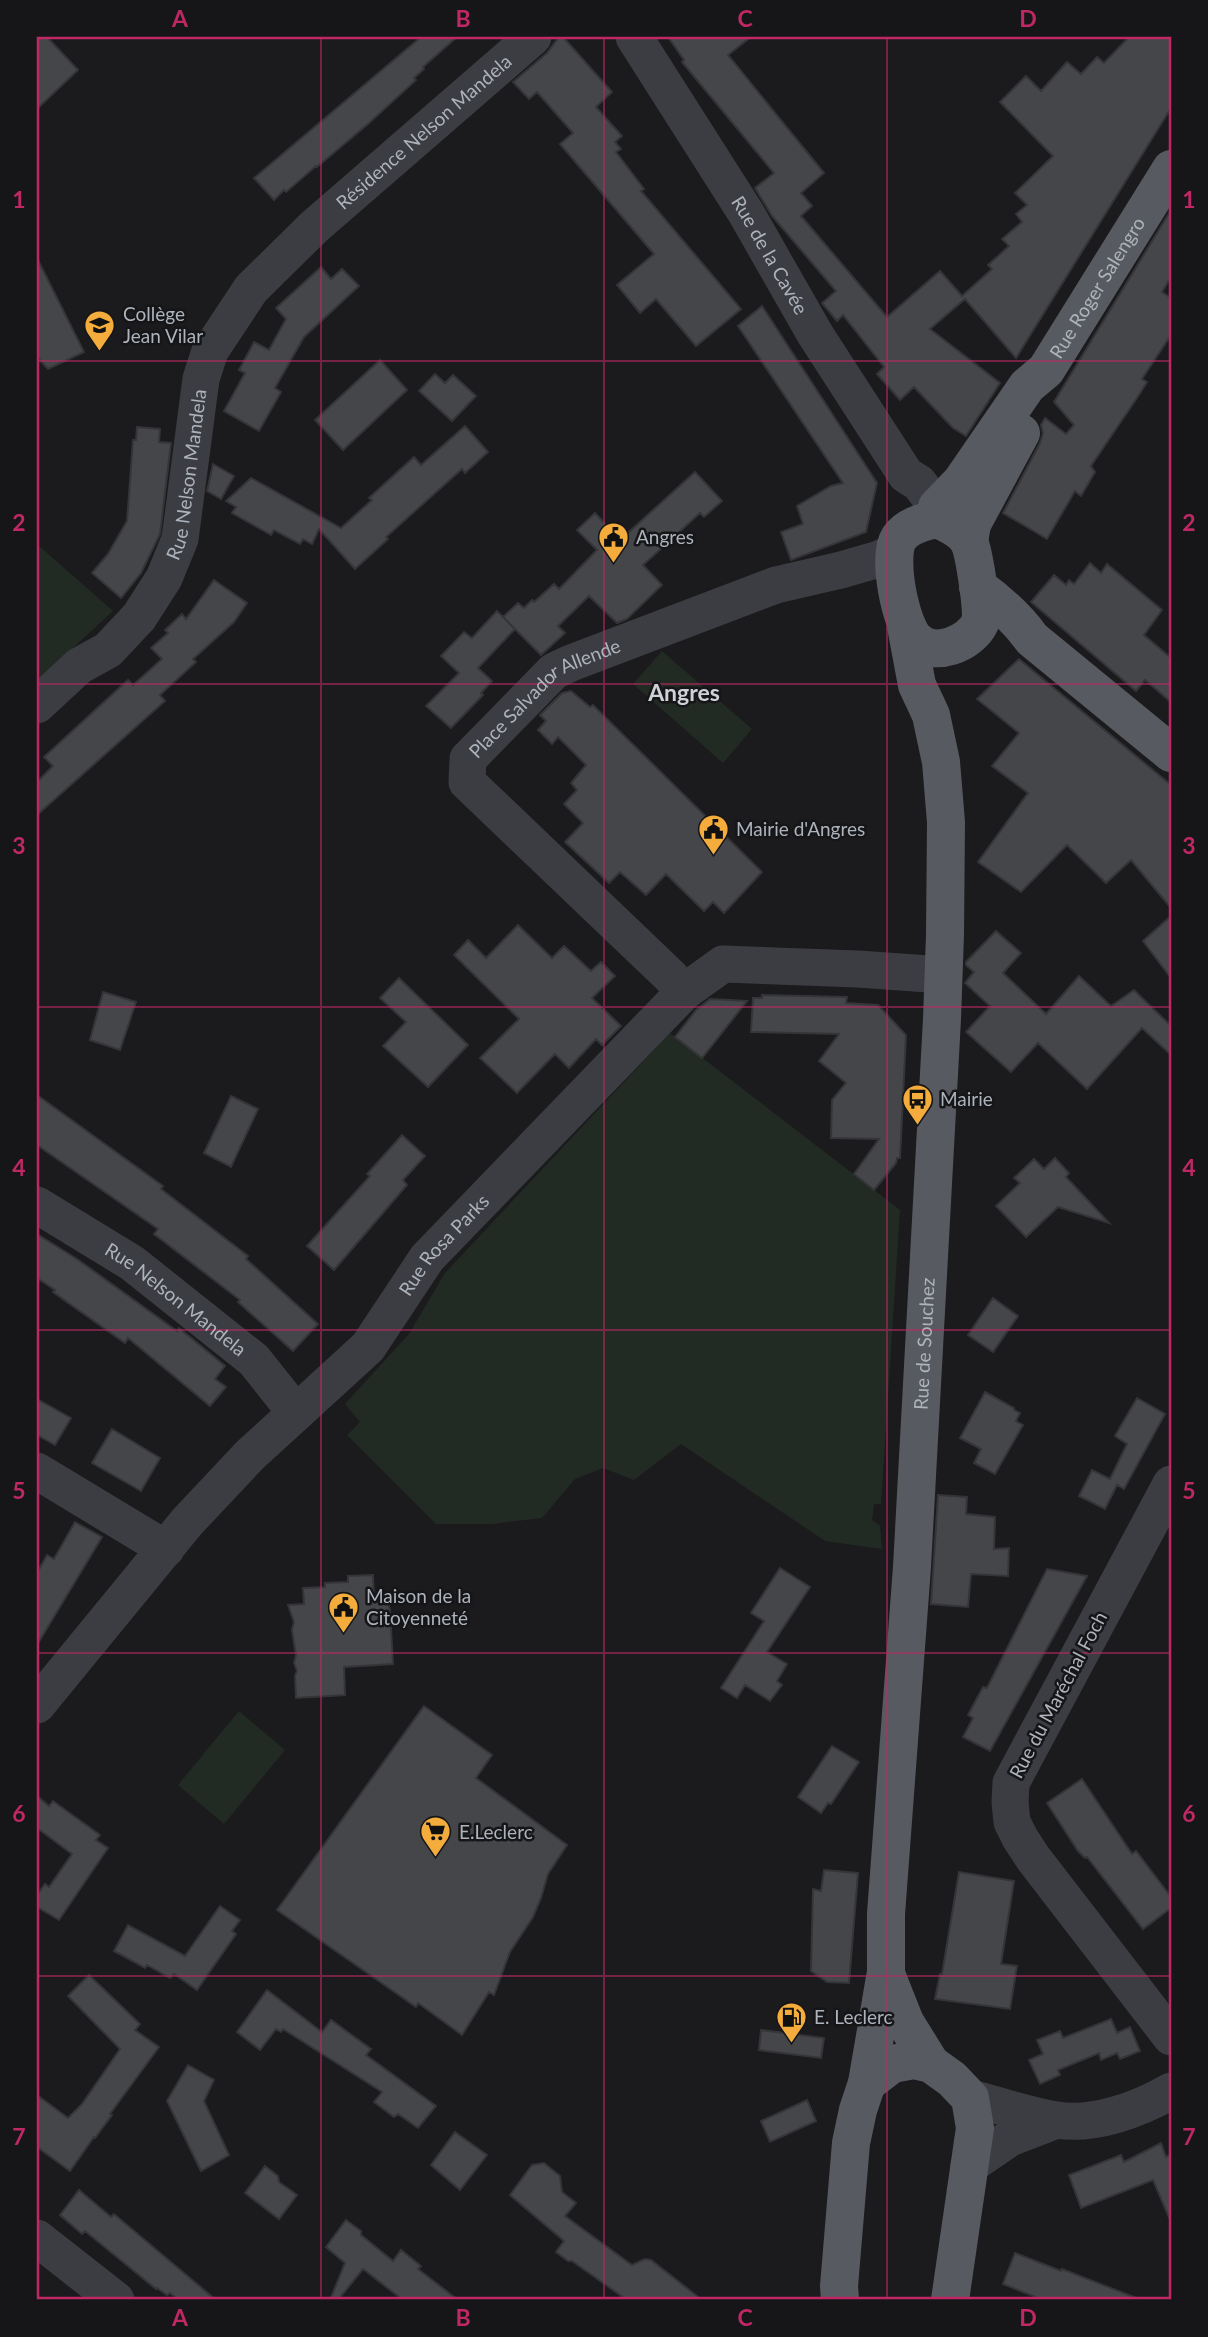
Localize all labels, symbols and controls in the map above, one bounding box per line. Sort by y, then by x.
text: A [171,4,189,32]
text: B [455,4,471,32]
text: C [737,4,753,32]
text: D [1019,4,1037,32]
street label: Résidence Nelson Mandela [331,49,516,214]
text: 1 [12,185,26,213]
text: 1 [1182,185,1196,213]
street label: Rue de la Cavée [727,191,813,318]
street label: Rue Roger Salengro [1044,212,1149,362]
place label: Collège Jean Vilar [123,302,203,347]
school or university icon: Collège Jean Vilar [83,308,117,352]
street label: Rue Nelson Mandela [161,388,211,563]
text: 2 [12,508,26,536]
text: 2 [1182,508,1196,536]
public building icon: Angres [596,520,630,564]
place label: Angres [636,525,694,548]
street label: Place Salvador Allende [464,633,623,762]
district label: Angres [647,678,720,706]
public building icon: Mairie d'Angres [696,812,730,856]
place label: Mairie d'Angres [736,817,865,840]
text: 3 [12,831,26,859]
text: 3 [1182,831,1196,859]
bus stop icon: Mairie [900,1082,934,1126]
place label: Mairie [940,1087,993,1110]
text: 4 [12,1153,26,1181]
text: 4 [1182,1153,1196,1181]
street label: Rue Rosa Parks [393,1189,493,1300]
street label: Rue Nelson Mandela [101,1237,251,1361]
street label: Rue de Souchez [909,1277,939,1410]
text: 5 [12,1476,26,1504]
text: 5 [1182,1476,1196,1504]
place label: Maison de la Citoyenneté [366,1584,471,1629]
public building icon: Maison de la Citoyenneté [326,1590,360,1634]
street label: Rue du Maréchal Foch [1004,1608,1111,1782]
text: 6 [12,1799,26,1827]
text: 6 [1182,1799,1196,1827]
supermarket icon: E.Leclerc [419,1815,453,1859]
place label: E.Leclerc [459,1820,533,1843]
fuel station icon: E. Leclerc [774,2000,808,2044]
place label: E. Leclerc [814,2005,893,2028]
text: 7 [12,2122,26,2150]
text: 7 [1182,2122,1196,2150]
text: A [171,2303,189,2331]
text: B [455,2303,471,2331]
text: C [737,2303,753,2331]
text: D [1019,2303,1037,2331]

